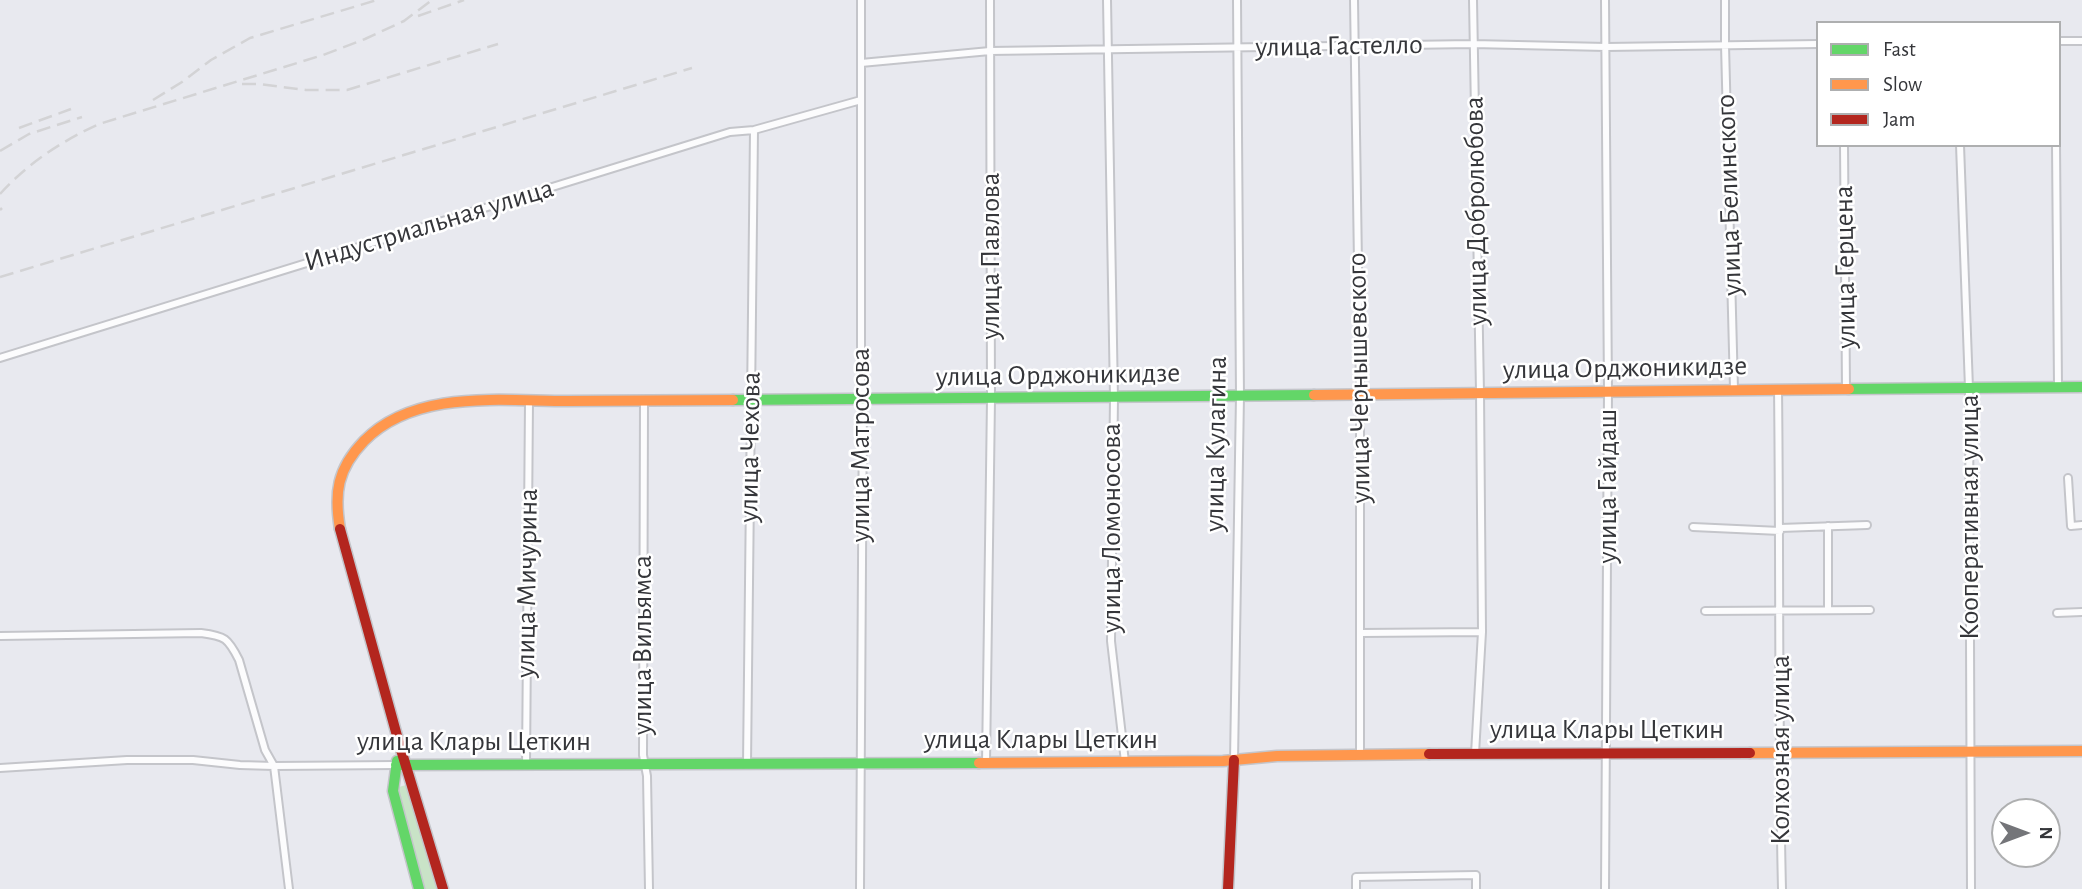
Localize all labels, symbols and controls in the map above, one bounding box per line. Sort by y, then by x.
legend [1816,21,2061,147]
street label: улица Гастелло [1255,28,1423,64]
text: Fast [1883,39,1916,60]
text: Slow [1883,74,1922,95]
street label: улица Белинского [1709,94,1749,296]
street label: улица Добролюбова [1457,96,1495,326]
text: Jam [1883,109,1915,130]
street label: Индустриальная улица [300,171,558,279]
street label: улица Павлова [974,173,1008,339]
street label: улица Герцена [1827,185,1863,349]
street label: улица Чернышевского [1340,252,1378,504]
street label: улица Матросова [844,348,878,542]
street label: улица Орджоникидзе [1503,349,1747,387]
street label: улица Орджоникидзе [936,356,1180,394]
street label: улица Кулагина [1198,356,1234,532]
street label: улица Чехова [732,371,768,523]
street label: Кооперативная улица [1953,394,1987,640]
street label: улица Гайдаш [1591,409,1625,563]
street label: улица Ломоносова [1095,423,1129,633]
street label: улица Мичурина [509,488,545,678]
street label: улица Вильямса [626,555,660,735]
street label: Колхозная улица [1764,655,1798,845]
street label: улица Клары Цеткин [1490,713,1724,747]
street label: улица Клары Цеткин [924,723,1158,757]
street label: улица Клары Цеткин [357,725,591,759]
north arrow [1991,798,2061,868]
text: N [2036,826,2055,840]

